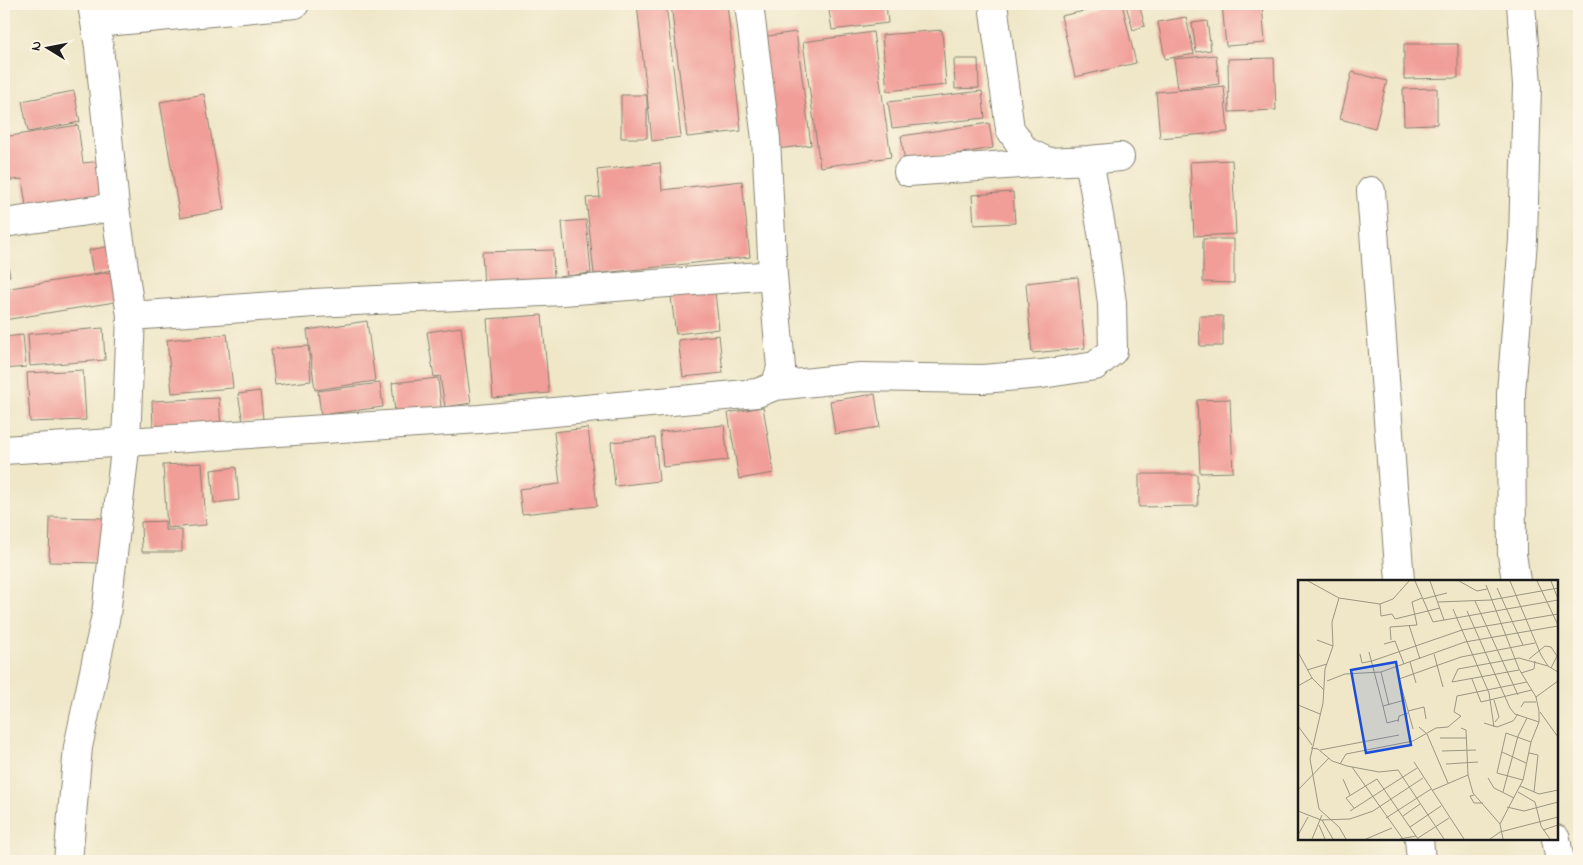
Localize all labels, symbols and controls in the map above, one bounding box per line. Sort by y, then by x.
north arrow [22,22,72,72]
text: N [26,40,48,52]
inset map [1298,580,1558,840]

